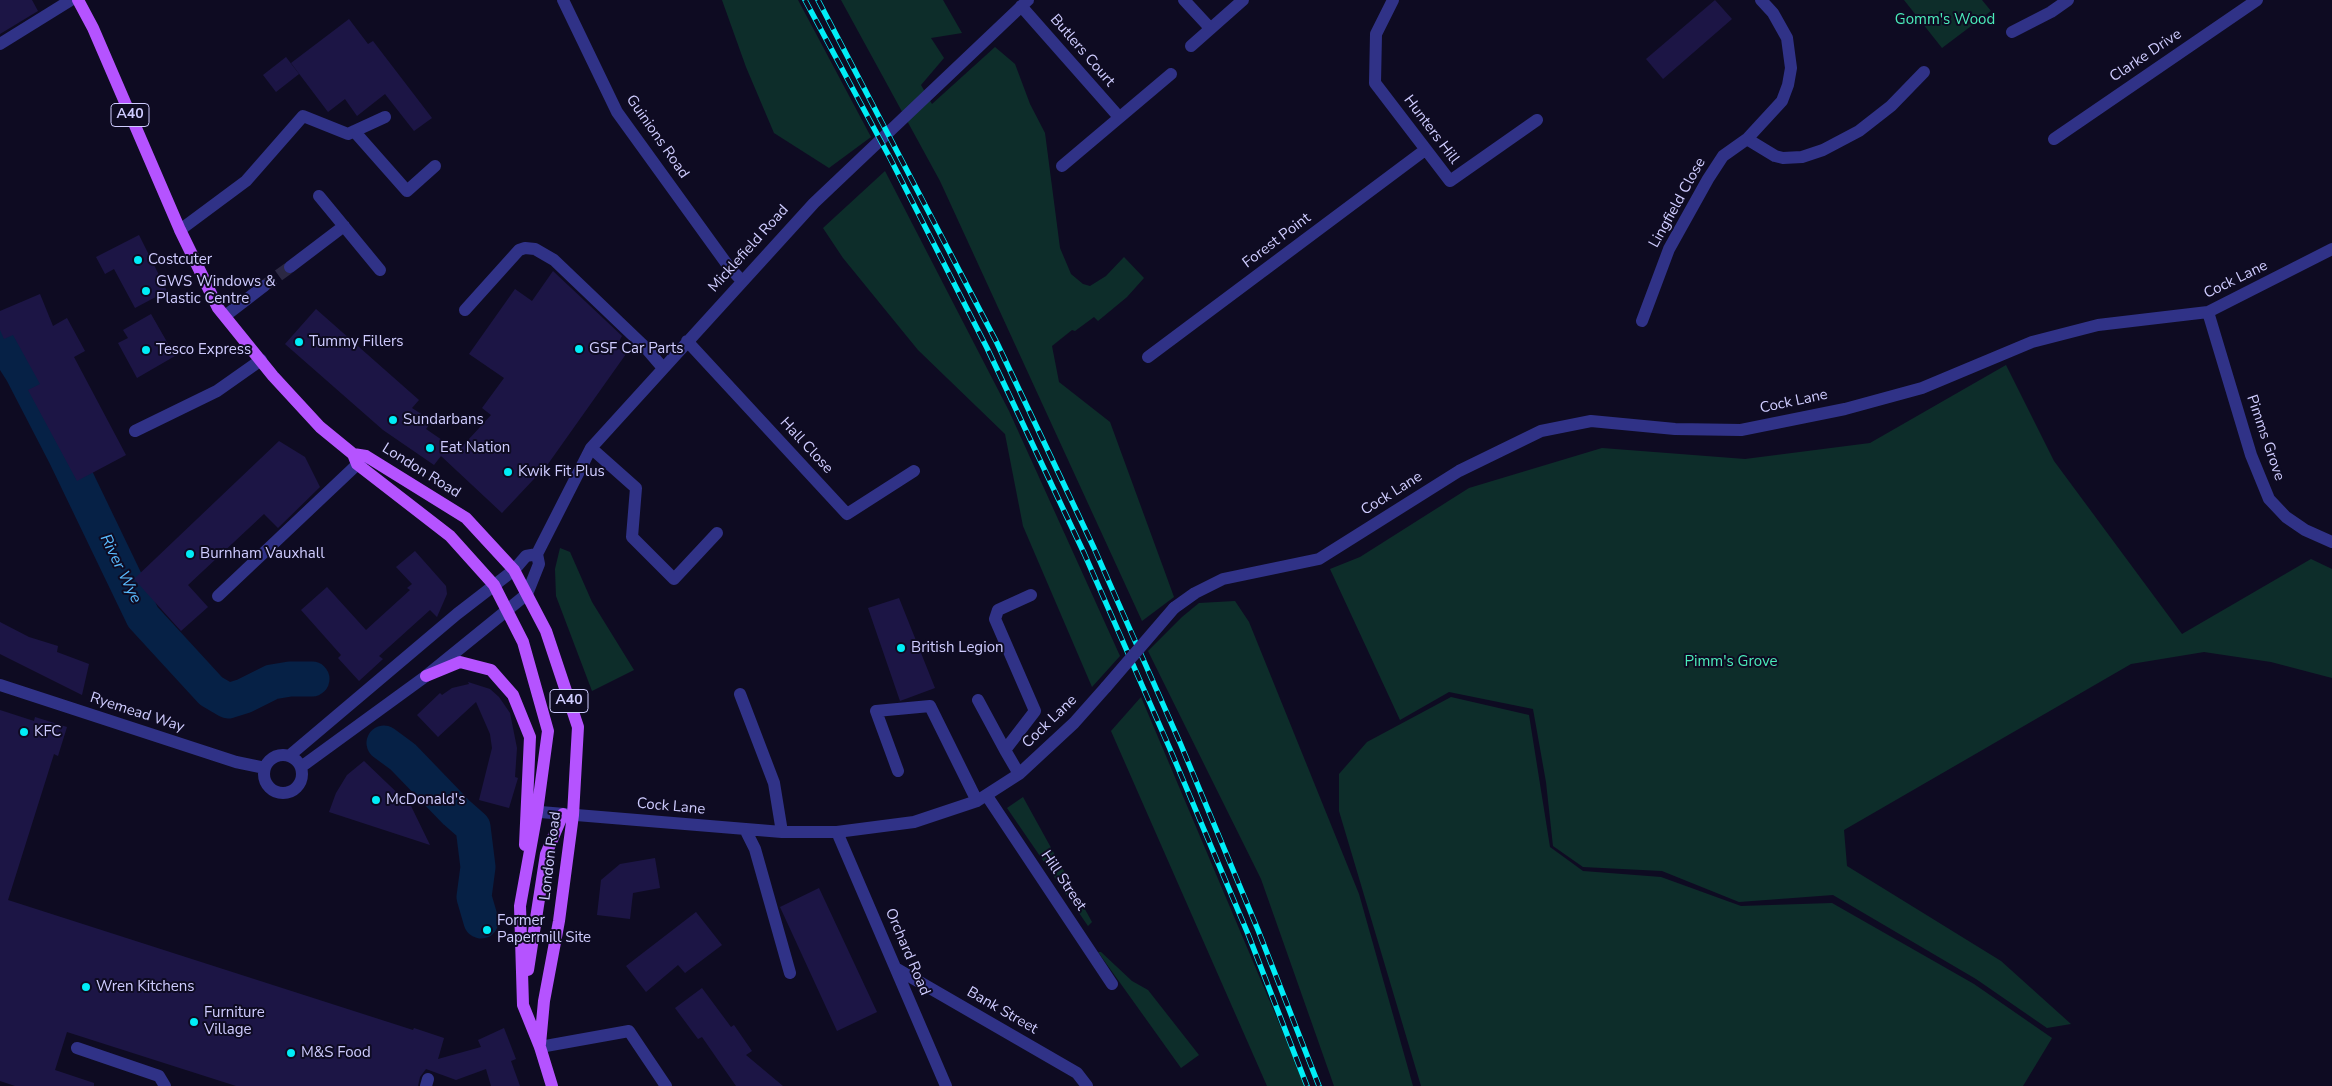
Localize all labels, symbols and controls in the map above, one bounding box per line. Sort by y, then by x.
street label: Butlers Court [1046,11,1118,91]
park label: Gomm's Wood [1895,11,1995,29]
street label: Clarke Drive [2107,25,2185,87]
street label: Guinions Road [622,92,692,182]
street label: Hunters Hill [1399,92,1463,168]
road number: A40 [111,104,149,126]
street label: Lingfield Close [1646,155,1710,251]
street label: Micklefield Road [705,202,793,296]
street label: Forest Point [1239,210,1315,272]
place label: Costcuter [148,251,212,269]
marker: Costcuter [132,254,144,266]
street label: Cock Lane [2201,257,2271,303]
place label: GWS Windows & Plastic Centre [156,273,276,308]
marker: GWS Windows & Plastic Centre [140,285,152,297]
place label: Tummy Fillers [309,333,404,351]
marker: Tummy Fillers [293,336,305,348]
place label: GSF Car Parts [589,340,684,358]
place label: Tesco Express [156,341,251,359]
marker: GSF Car Parts [573,343,585,355]
marker: Tesco Express [140,344,152,356]
street label: Cock Lane [1758,386,1830,418]
street label: Pimms Grove [2242,393,2288,483]
place label: Sundarbans [403,411,484,429]
marker: Sundarbans [387,414,399,426]
street label: Hall Close [776,414,836,478]
place label: Eat Nation [440,439,510,457]
street label: London Road [378,440,464,502]
marker: Eat Nation [424,442,436,454]
place label: Kwik Fit Plus [518,463,605,481]
marker: Kwik Fit Plus [502,466,514,478]
street label: Cock Lane [1358,468,1426,520]
water label: River Wye [95,531,145,607]
place label: Burnham Vauxhall [200,545,325,563]
marker: Burnham Vauxhall [184,548,196,560]
place label: British Legion [911,639,1003,657]
marker: British Legion [895,642,907,654]
park label: Pimm's Grove [1684,653,1778,671]
street label: Ryemead Way [88,689,186,737]
road number: A40 [550,689,588,712]
street label: Cock Lane [1019,692,1081,752]
place label: KFC [34,723,61,741]
marker: KFC [18,726,30,738]
place label: McDonald's [386,791,465,809]
marker: McDonald's [370,794,382,806]
street label: Cock Lane [636,795,706,819]
street label: London Road [537,811,565,901]
street label: Hill Street [1036,848,1090,914]
street label: Orchard Road [881,906,933,998]
place label: Former Papermill Site [497,912,591,947]
marker: Former Papermill Site [481,924,493,936]
place label: Wren Kitchens [96,978,195,996]
marker: Wren Kitchens [80,981,92,993]
street label: Bank Street [963,983,1041,1039]
place label: Furniture Village [204,1004,265,1039]
marker: Furniture Village [188,1016,200,1028]
place label: M&S Food [301,1044,371,1062]
marker: M&S Food [285,1047,297,1059]

